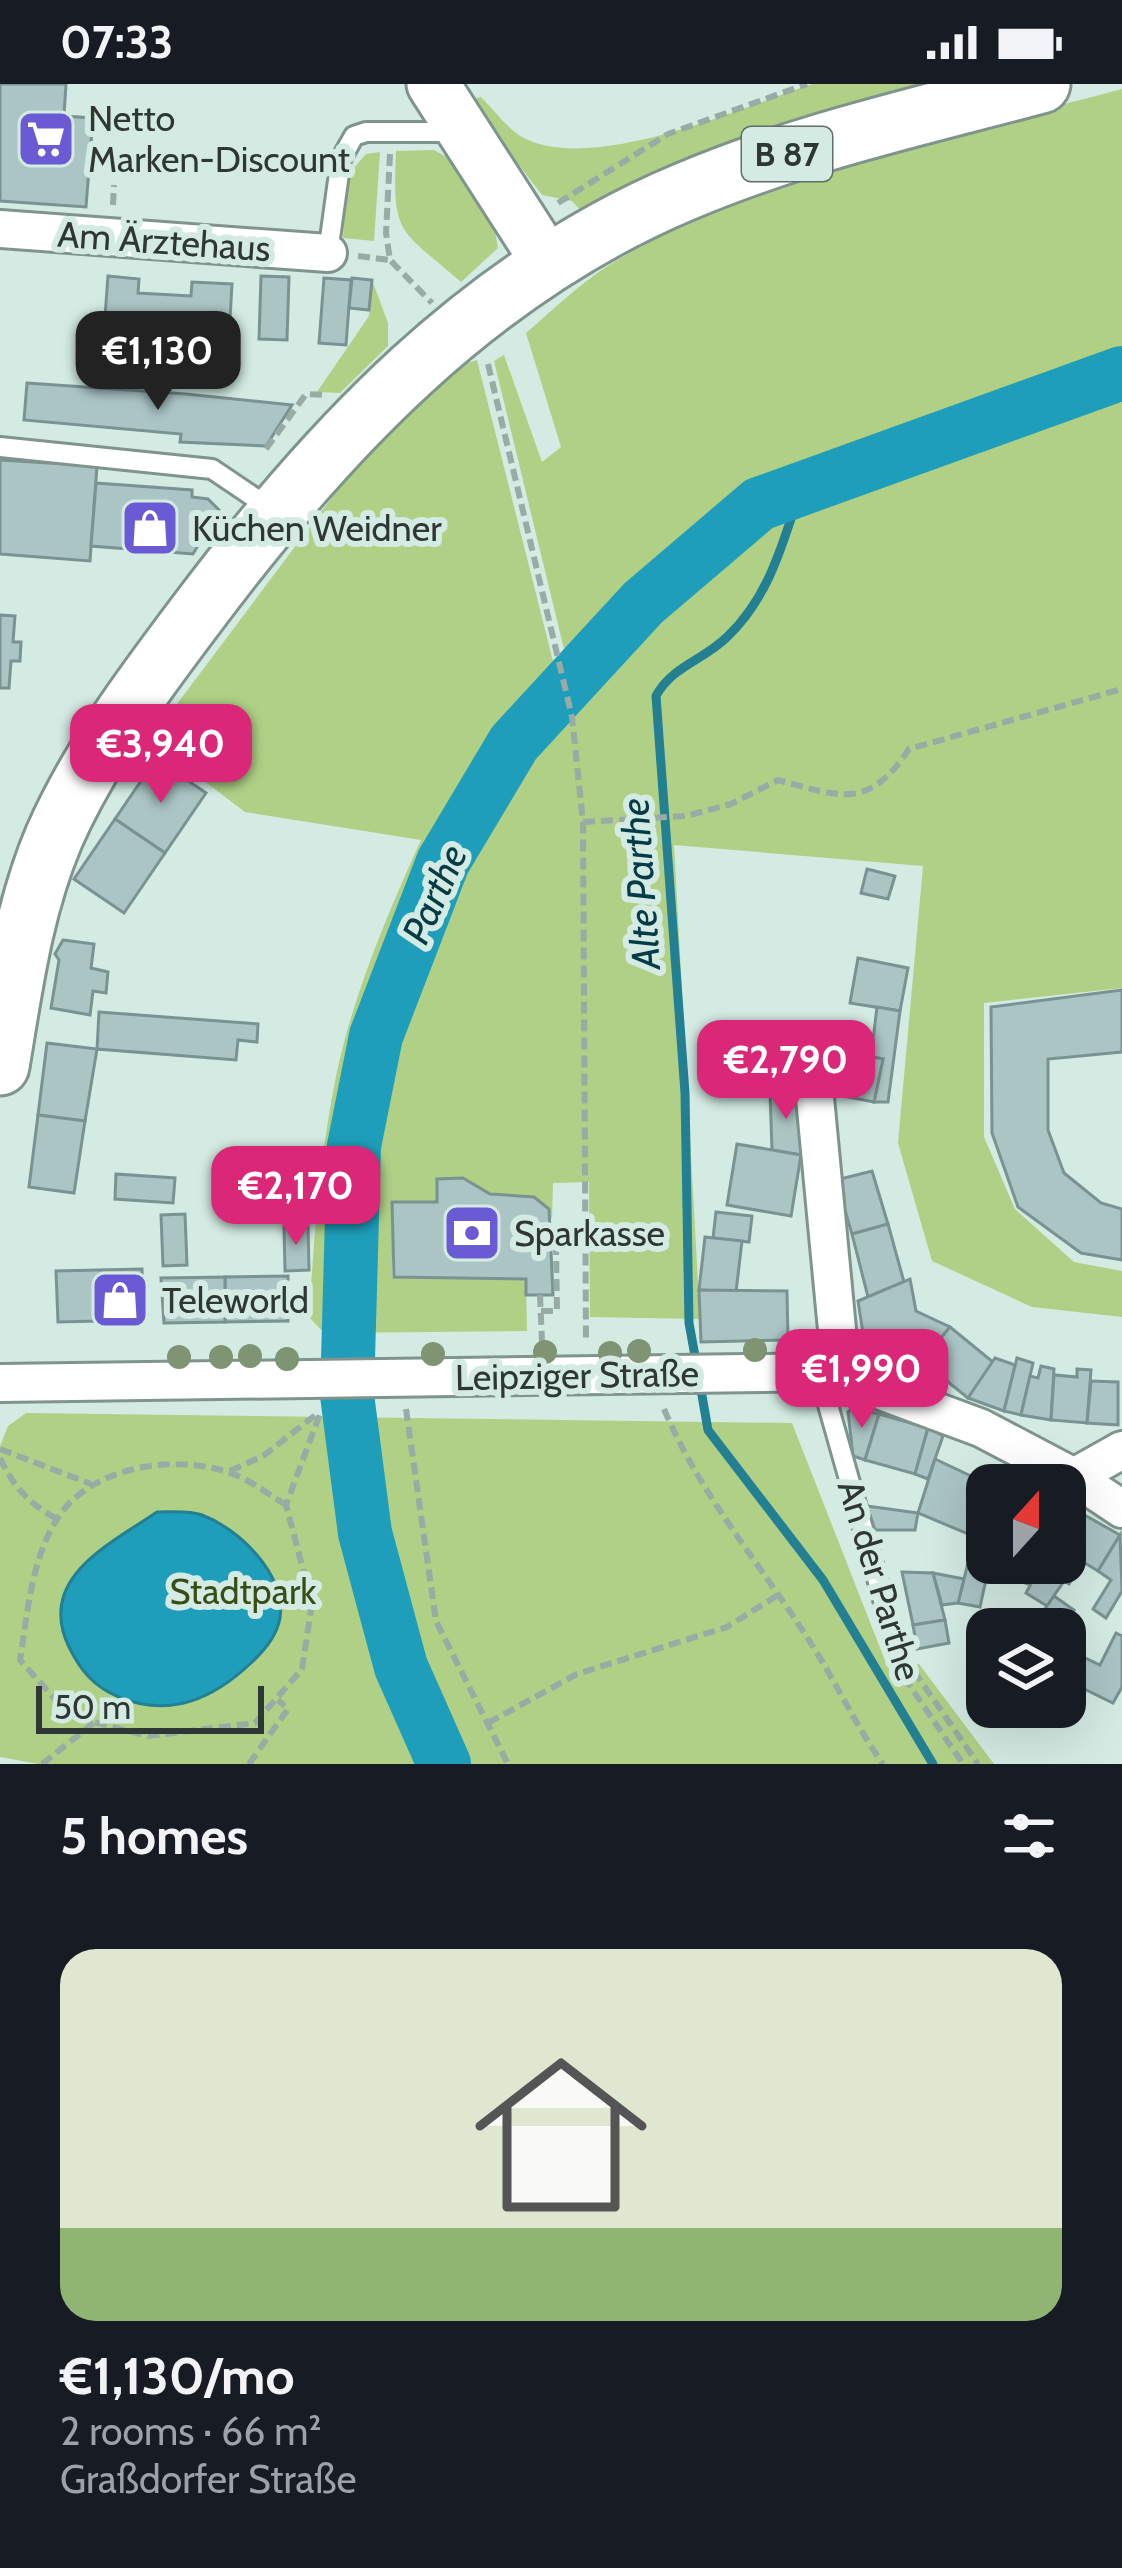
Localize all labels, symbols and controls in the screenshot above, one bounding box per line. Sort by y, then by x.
text: 07:33 [60,15,173,69]
place label: Netto Marken-Discount [88,96,350,181]
supermarket icon: Netto Marken-Discount [15,108,77,170]
road number: B 87 [742,127,832,181]
street label: Am Ärztehaus [56,212,272,270]
pin: €1,130 [60,311,256,413]
text: €1,130 [103,326,213,374]
shop icon: Küchen Weidner [119,497,181,559]
place label: Küchen Weidner [192,506,442,550]
pin: €3,940 [63,704,259,806]
text: €3,940 [97,719,225,767]
water label: Alte Parthe [610,797,670,973]
water label: Parthe [391,837,477,951]
pin: €2,790 [688,1020,884,1122]
text: €2,790 [724,1035,848,1083]
pin: €2,170 [198,1146,394,1248]
text: €2,170 [238,1161,354,1209]
bank icon: Sparkasse [441,1202,503,1264]
place label: Sparkasse [514,1211,665,1255]
shop icon: Teleworld [89,1269,151,1331]
place label: Teleworld [162,1278,309,1322]
pin: €1,990 [764,1329,960,1431]
text: €1,990 [802,1344,922,1392]
street label: Leipziger Straße [455,1351,699,1399]
north arrow [966,1464,1086,1584]
map controls [966,1464,1086,1728]
street label: An der Parthe [829,1475,931,1685]
park label: Stadtpark [170,1569,317,1613]
button: layers [966,1608,1086,1728]
scale bar [36,1680,264,1733]
text: 50 m [54,1687,131,1727]
icon: filters [996,1803,1062,1869]
text: 5 homes [60,1805,248,1867]
icon: home [453,2027,669,2243]
text: €1,130/mo [60,2345,294,2407]
text: 2 rooms · 66 m² [60,2407,321,2455]
text: Graßdorfer Straße [60,2455,356,2503]

